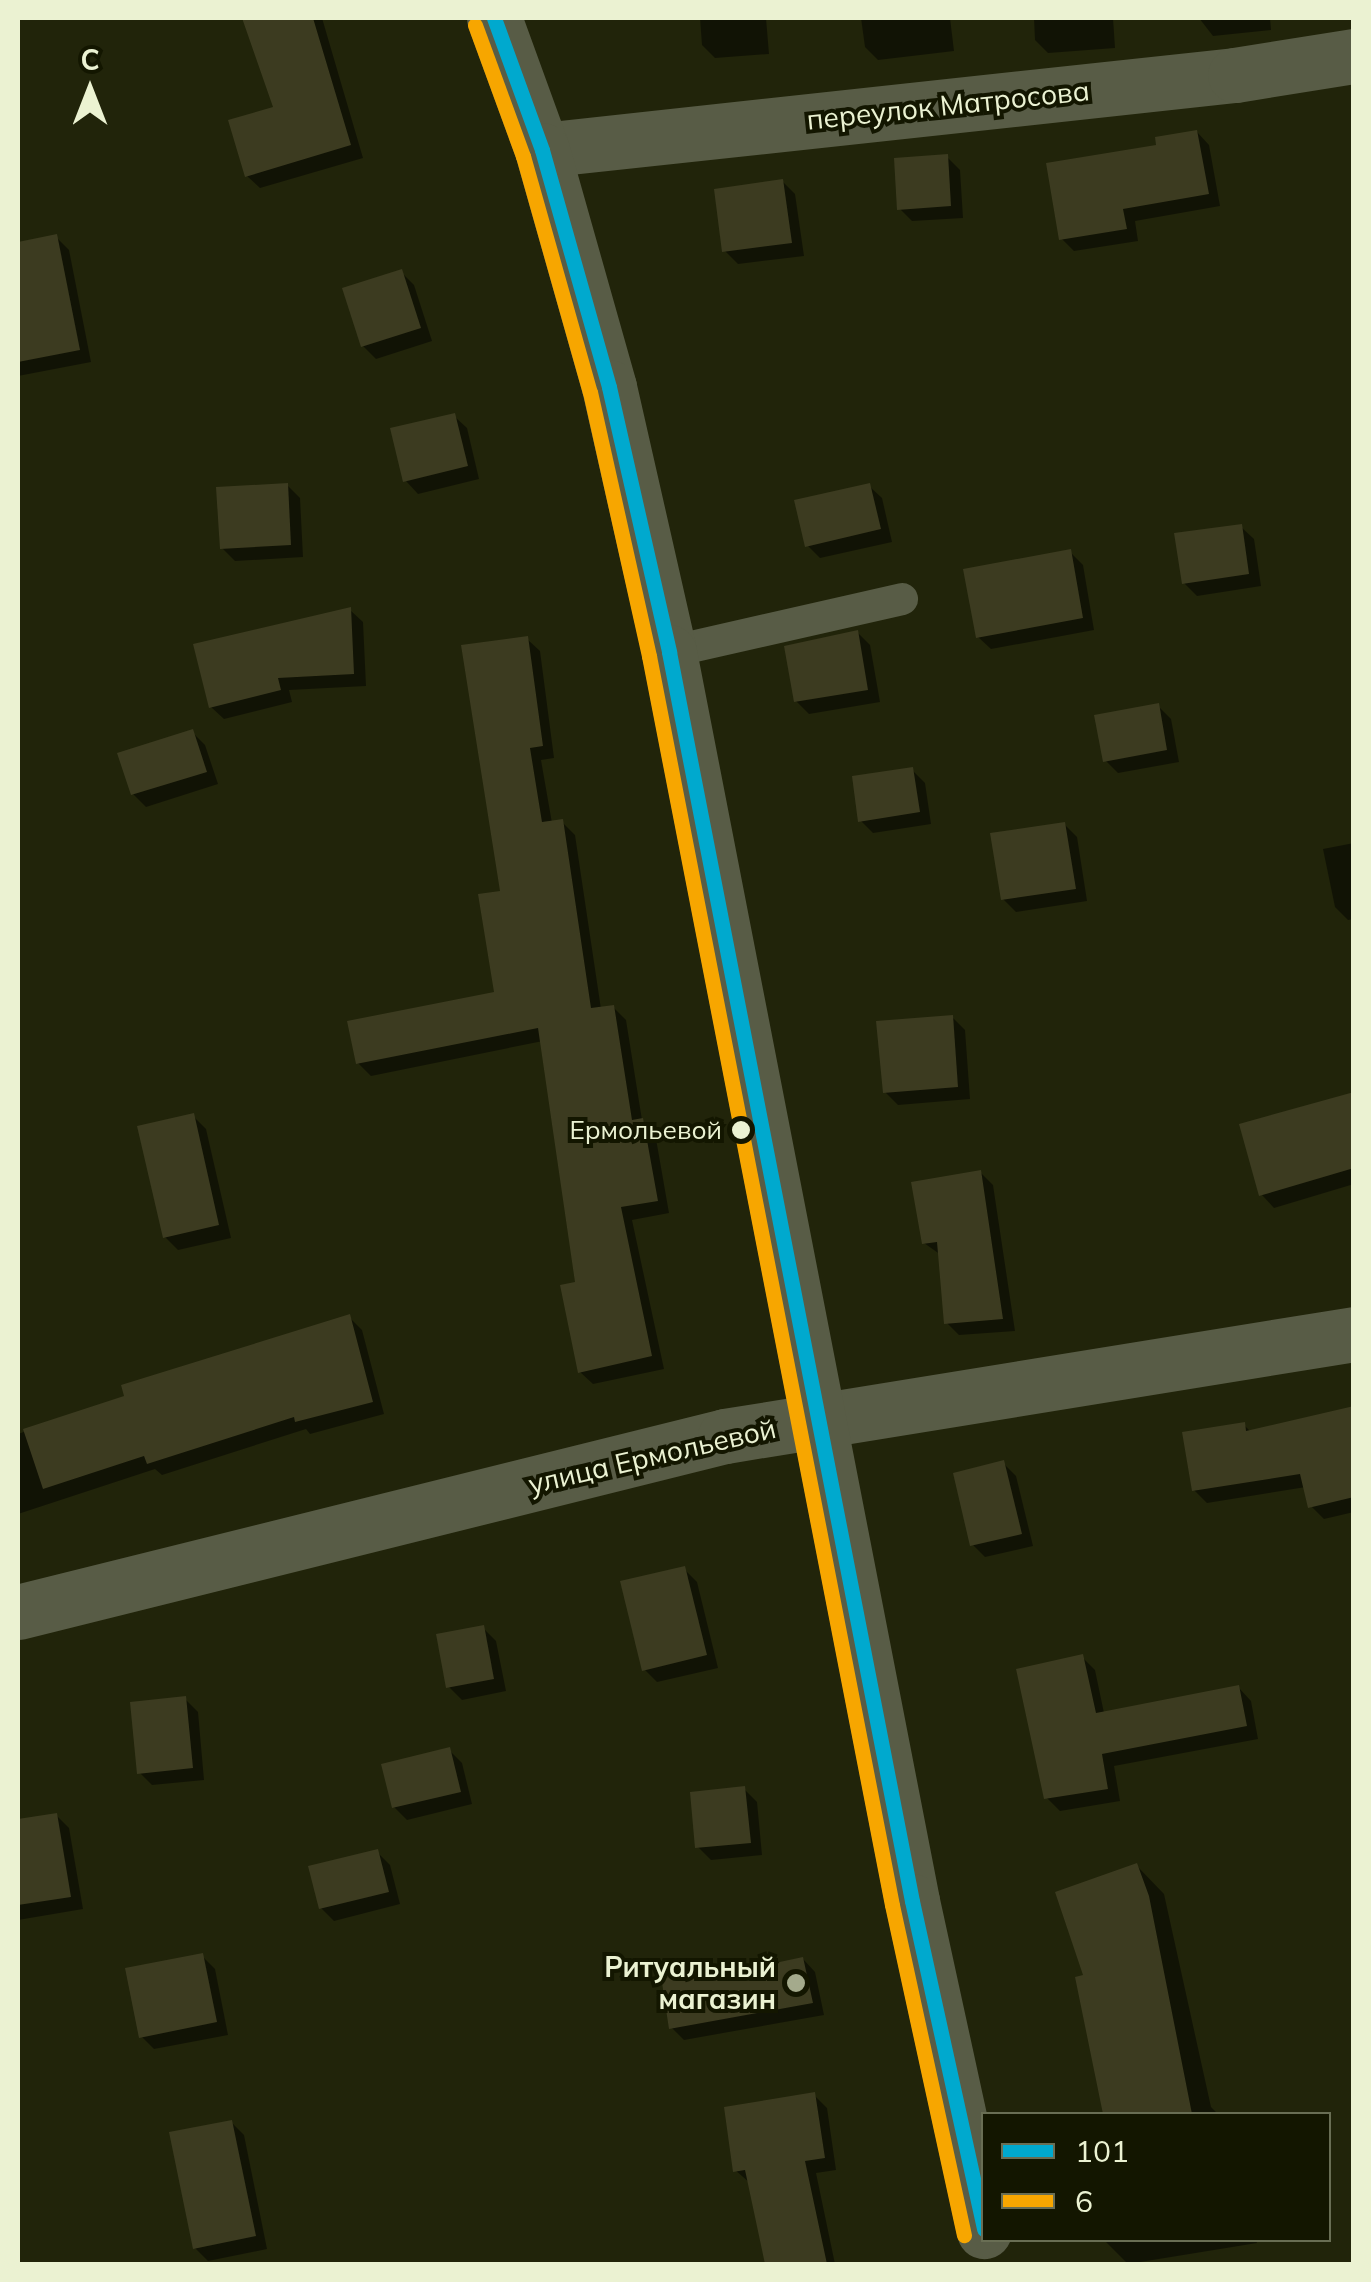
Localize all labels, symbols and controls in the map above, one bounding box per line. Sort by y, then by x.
north arrow [40,40,140,140]
text: С [80,42,100,77]
street label: переулок Матросова [805,73,1091,137]
place label: Ермольевой [569,1114,722,1146]
marker: Ермольевой [731,1120,751,1140]
street label: улица Ермольевой [525,1411,779,1501]
place label: Ритуальный магазин [604,1950,776,2016]
marker: Ритуальный магазин [785,1972,807,1994]
legend [981,2112,1331,2242]
text: 101 [1075,2132,1129,2170]
text: 6 [1075,2182,1093,2220]

